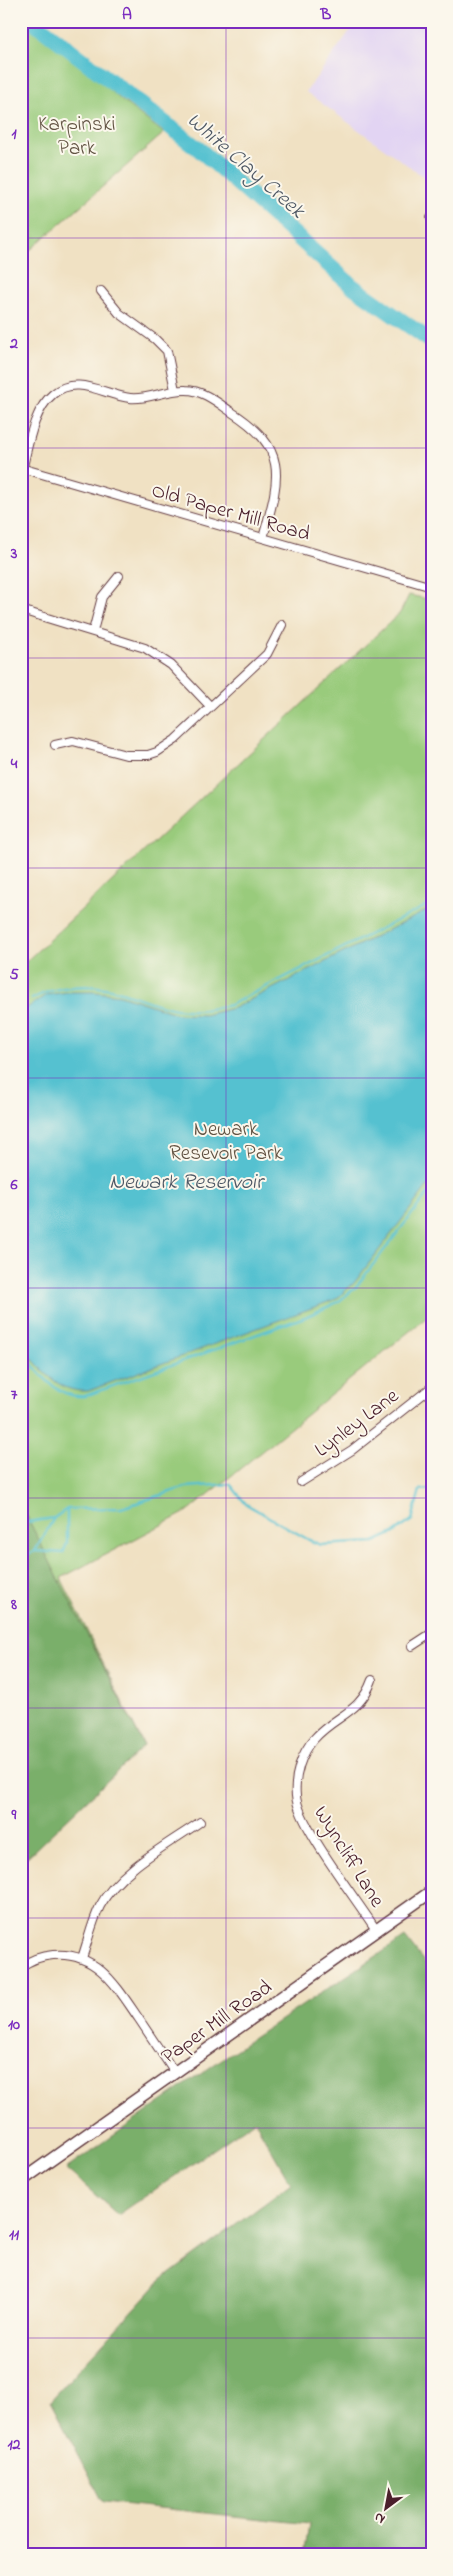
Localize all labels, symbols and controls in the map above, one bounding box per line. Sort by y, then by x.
text: A [122,3,132,27]
text: B [320,3,332,27]
water label: White Clay Creek [179,106,312,228]
park label: Karpinski Park [38,110,116,164]
text: 1 [11,122,17,146]
text: 2 [9,332,18,356]
street label: Old Paper Mill Road [148,476,313,550]
text: 3 [10,542,18,566]
text: 4 [10,752,18,776]
text: 5 [9,963,19,987]
park label: Newark Resevoir Park [169,1115,284,1169]
water label: Newark Reservoir [109,1167,266,1199]
text: 6 [9,1173,18,1197]
street label: Lynley Lane [309,1382,407,1467]
text: 7 [11,1383,18,1407]
text: 8 [10,1593,17,1617]
street label: Wyncliff Lane [304,1801,392,1915]
text: 9 [11,1803,17,1827]
street label: Paper Mill Road [156,1973,279,2072]
text: 10 [8,2013,20,2037]
text: 11 [9,2223,20,2247]
text: 12 [7,2433,21,2457]
north arrow [360,2484,410,2534]
text: N [370,2506,389,2529]

